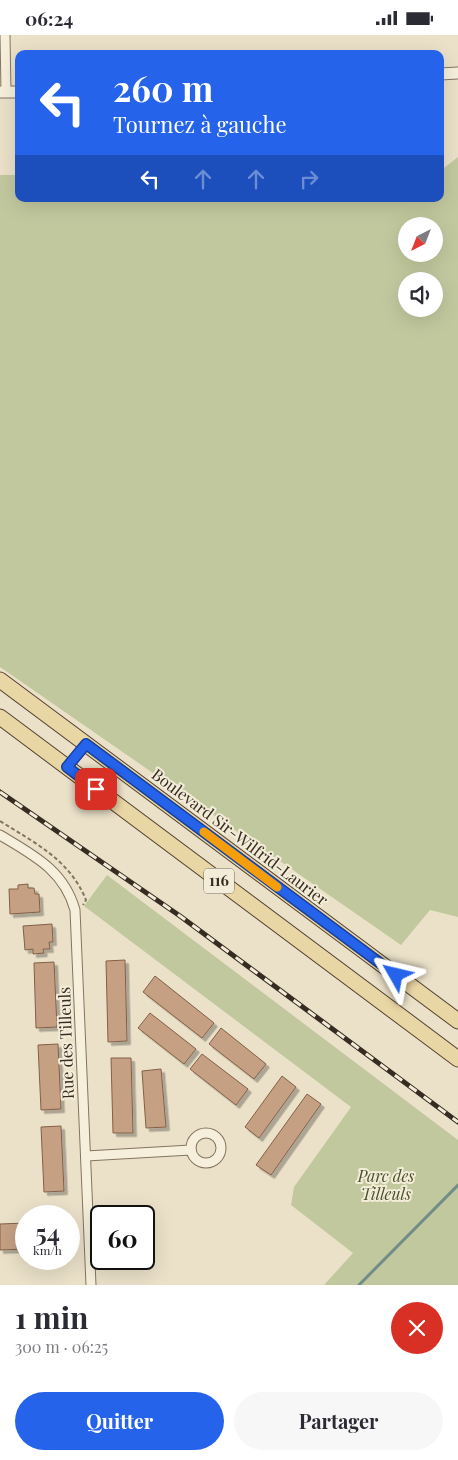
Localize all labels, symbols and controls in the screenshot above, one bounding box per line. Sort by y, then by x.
text: 06:24 [25,5,73,31]
text: 260 m [113,64,213,111]
icon: left [30,70,95,135]
text: Tournez à gauche [113,109,287,139]
icon: left [136,165,164,193]
icon: ahead [189,165,217,193]
icon: ahead [242,165,270,193]
icon: right [295,165,323,193]
north arrow [398,217,442,263]
map controls [398,217,443,317]
button: sound [398,272,443,317]
street label: Boulevard Sir-Wilfrid-Laurier [148,763,333,910]
pin [75,768,117,810]
icon: arrive [82,775,110,803]
road number: 116 [204,869,234,893]
position arrow [369,948,421,1000]
street label: Rue des Tilleuls [53,986,78,1100]
park label: Parc des Tilleuls [357,1165,414,1204]
speed limit sign: 60 [90,1205,155,1270]
text: 54 [35,1215,60,1248]
text: km/h [33,1242,62,1258]
text: 1 min [15,1297,89,1337]
button: close [391,1302,443,1354]
text: 300 m · 06:25 [15,1336,108,1357]
button: Quitter [15,1392,224,1450]
button: Partager [234,1392,443,1450]

